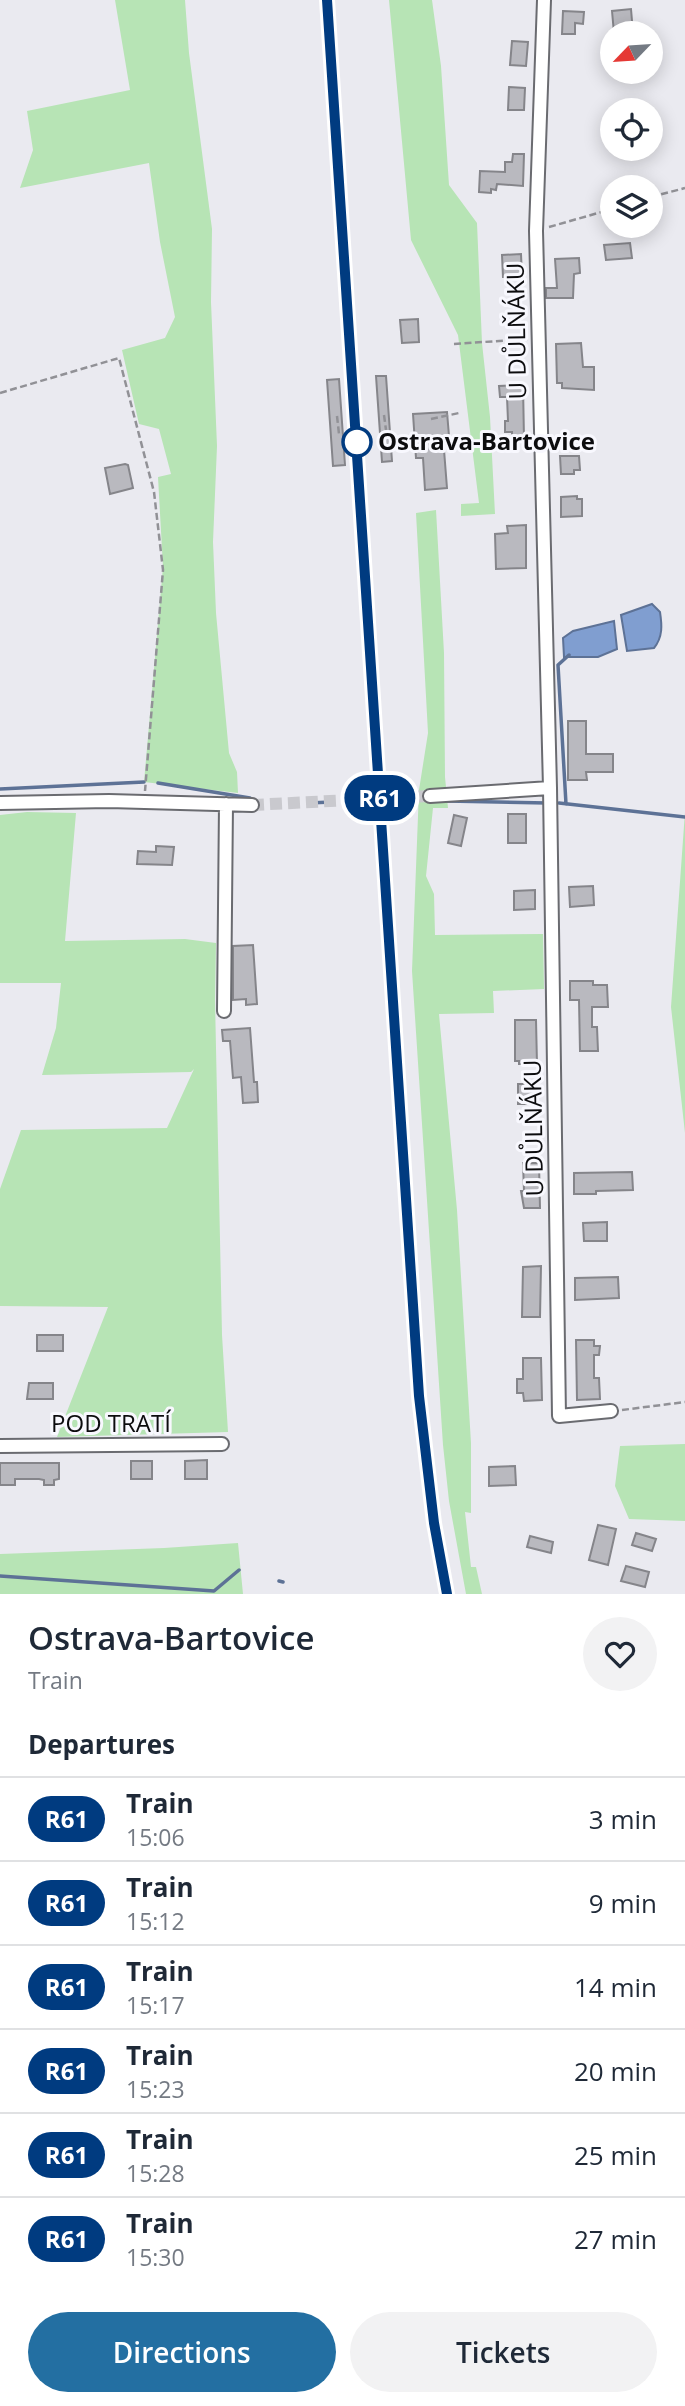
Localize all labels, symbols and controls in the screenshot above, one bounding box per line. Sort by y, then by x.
north arrow [600,21,663,84]
map controls [600,21,663,238]
button: locate [600,98,663,161]
button: layers [600,175,663,238]
street label: U DŮLŇÁKU [498,262,533,400]
place label: Ostrava-Bartovice [378,424,595,457]
marker: Ostrava-Bartovice [342,427,372,457]
line badge: R61 [340,775,420,821]
text: R61 [358,781,402,814]
street label: U DŮLŇÁKU [515,1059,550,1197]
street label: POD TRATÍ [51,1406,171,1439]
text: Ostrava-Bartovice [28,1615,314,1660]
button: heart [583,1617,657,1691]
text: Train [28,1664,83,1696]
text: Departures [28,1726,175,1762]
text: Train [126,1785,194,1821]
text: 3 min [589,1801,657,1837]
text: R61 [45,1802,88,1835]
text: 15:06 [126,1821,185,1853]
text: Train [126,1869,194,1905]
text: 9 min [589,1885,657,1921]
text: R61 [45,1886,88,1919]
text: 15:12 [126,1905,185,1937]
text: Train [126,1953,194,1989]
text: 14 min [574,1969,657,2005]
text: R61 [45,1970,88,2003]
text: 15:17 [126,1989,185,2021]
text: Train [126,2037,194,2073]
text: 20 min [574,2053,657,2089]
text: R61 [45,2054,88,2087]
text: 15:23 [126,2073,185,2105]
text: Train [126,2121,194,2157]
text: 25 min [574,2137,657,2173]
text: R61 [45,2138,88,2171]
text: 15:28 [126,2157,185,2189]
text: Train [126,2205,194,2241]
text: 27 min [574,2221,657,2257]
text: R61 [45,2222,88,2255]
text: 15:30 [126,2241,185,2273]
button: Directions [28,2312,336,2392]
button: Tickets [350,2312,657,2392]

